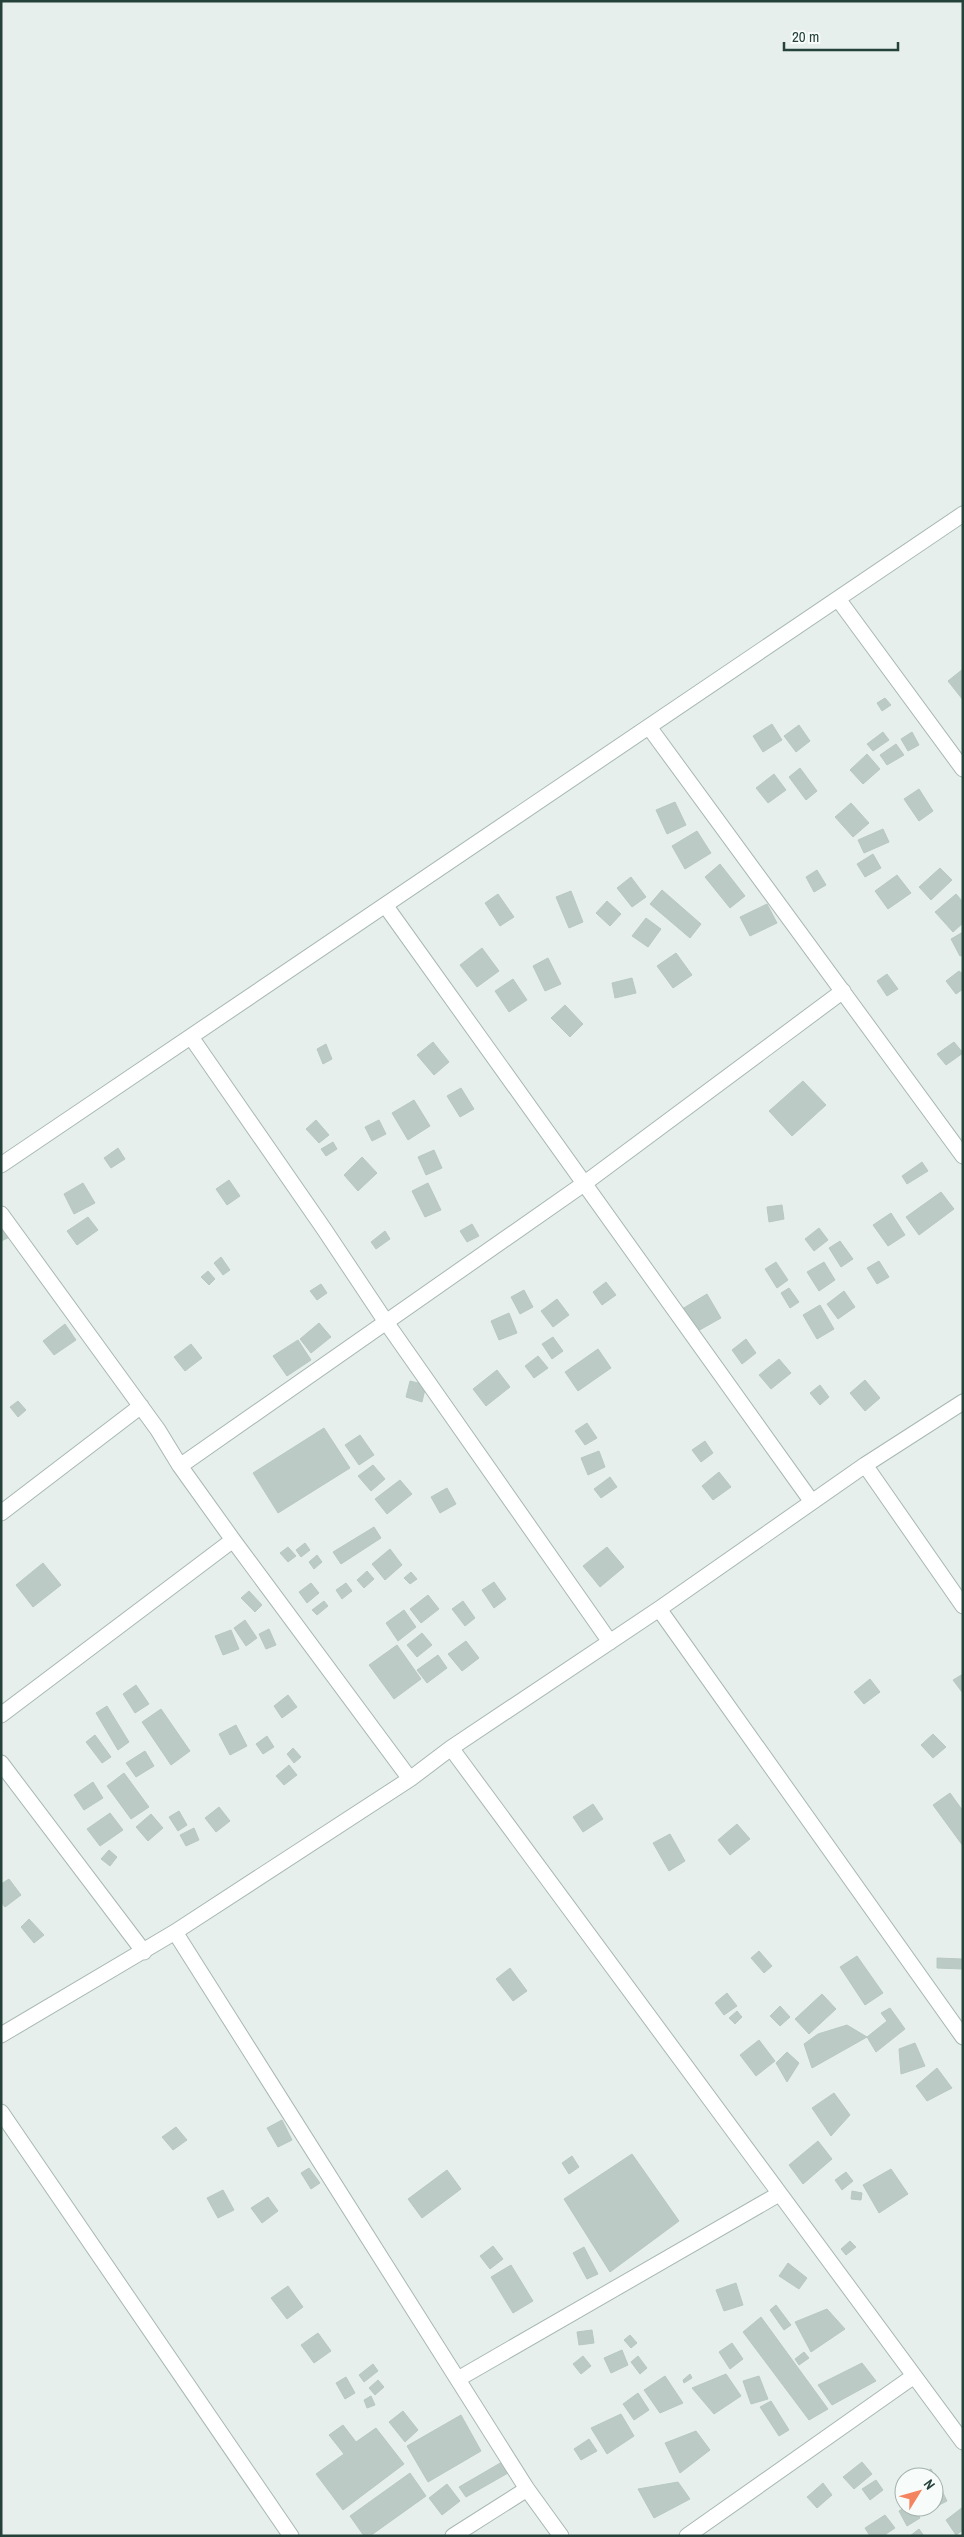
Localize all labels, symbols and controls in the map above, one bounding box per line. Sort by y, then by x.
scale bar [784,20,898,52]
text: 20 m [792,26,819,47]
north arrow [894,2467,944,2517]
text: N [920,2475,939,2493]

